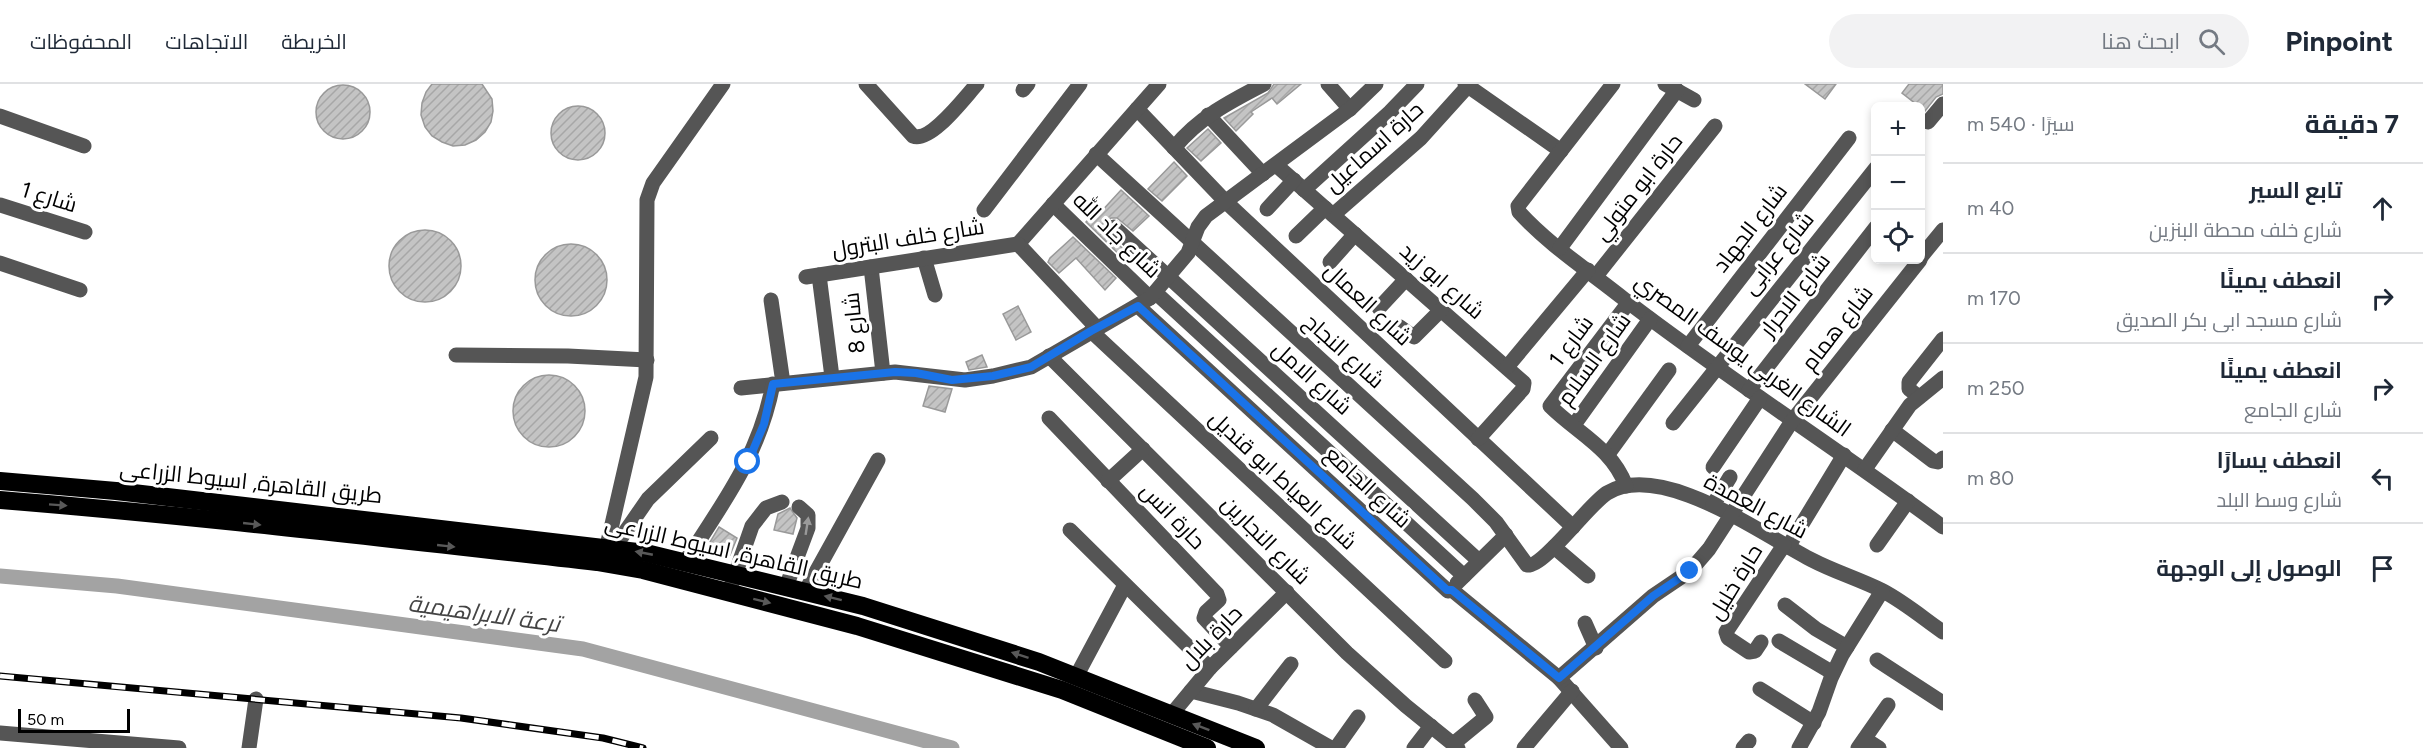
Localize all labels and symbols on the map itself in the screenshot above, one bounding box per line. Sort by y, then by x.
street label: حارة اسماعيل [1319,96,1429,198]
street label: حارة ابو متولي [1588,128,1691,248]
street label: شارع 1 [17,176,80,219]
street label: شارع الجهاد [1707,178,1794,278]
street label: شارع جاد الله [1067,186,1167,284]
street label: شارع عرابى [1736,206,1820,301]
street label: شارع خلف البترول [830,213,986,264]
street label: شارع ابو زيد [1394,237,1490,326]
street label: شارع الاحرار [1753,248,1837,344]
street label: شارع العمال [1318,257,1417,352]
street label: الشارع الغربى يوسف المصري [1628,267,1856,445]
street label: شارع همام [1795,280,1880,377]
street label: شارع 8 [837,291,872,355]
street label: شارع النجاح [1298,308,1390,395]
street label: شارع السلام [1551,308,1638,412]
street label: شارع 1 [1543,310,1600,373]
street label: شارع الامل [1266,335,1357,421]
street label: شارع العياط ابو قنديل [1203,405,1362,556]
street label: شارع الجامع [1319,440,1417,534]
route start [734,448,760,474]
street label: طريق القاهرة, اسيوط الزراعى [118,455,384,509]
street label: شارع العمدة [1699,467,1812,545]
street label: حارة انس [1135,477,1211,555]
street label: شارع النجارين [1215,490,1316,591]
one-way arrow [49,500,68,509]
street label: طريق القاهرة, اسيوط الزراعى [602,509,866,595]
one-way arrow [802,516,811,535]
one-way arrow [243,519,262,529]
street label: حارة خليل [1702,539,1768,625]
one-way arrow [437,541,456,550]
one-way arrow [634,548,653,557]
route end [1676,557,1702,583]
water label: ترعة الابراهيمية [406,588,566,639]
one-way arrow [824,593,842,603]
one-way arrow [753,596,771,606]
street label: حارة بلال [1174,600,1248,674]
one-way arrow [1011,650,1029,660]
scale bar [18,706,130,734]
one-way arrow [1192,721,1210,731]

